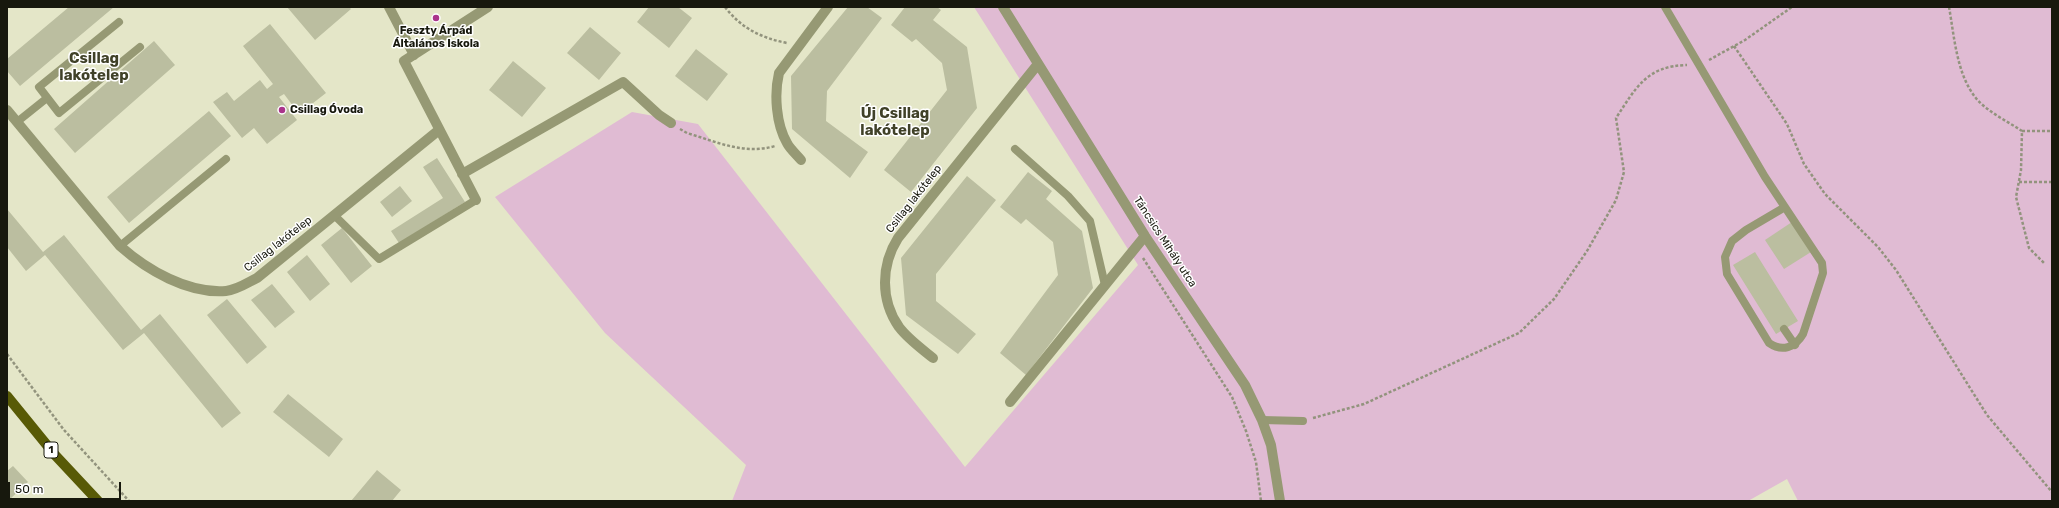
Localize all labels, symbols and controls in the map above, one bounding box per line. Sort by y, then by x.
marker: Feszty Árpád Általános Iskola [431,13,441,23]
place label: Feszty Árpád Általános Iskola [393,24,479,50]
district label: Csillag lakótelep [59,50,129,85]
place label: Csillag Óvoda [290,103,363,117]
marker: Csillag Óvoda [277,105,287,115]
district label: Új Csillag lakótelep [860,105,930,140]
street label: Csillag lakótelep [883,162,945,236]
street label: Táncsics Mihály utca [1131,194,1199,290]
street label: Csillag lakótelep [241,213,315,275]
road number: 1 [44,442,58,458]
scale bar [10,474,123,500]
text: 50 m [15,482,43,496]

